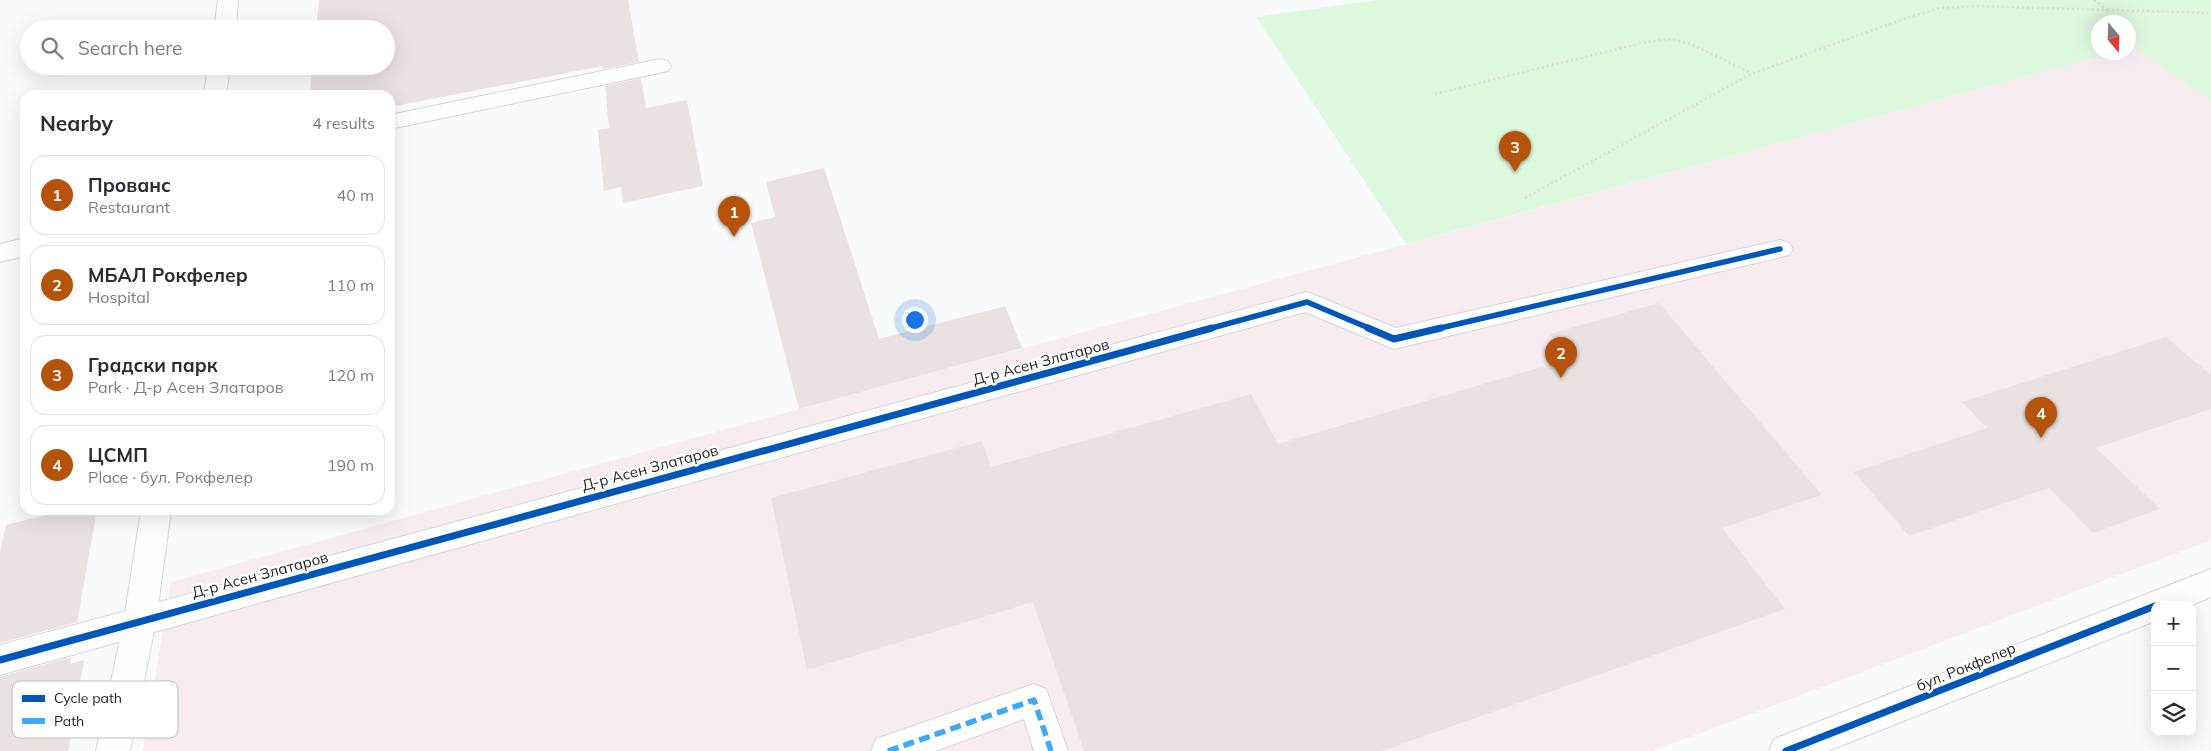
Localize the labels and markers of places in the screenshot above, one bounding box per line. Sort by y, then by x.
pin: 3 [1499,131,1531,172]
pin: 1 [718,196,750,237]
pin: 2 [1545,337,1577,378]
pin: 4 [2025,397,2057,438]

